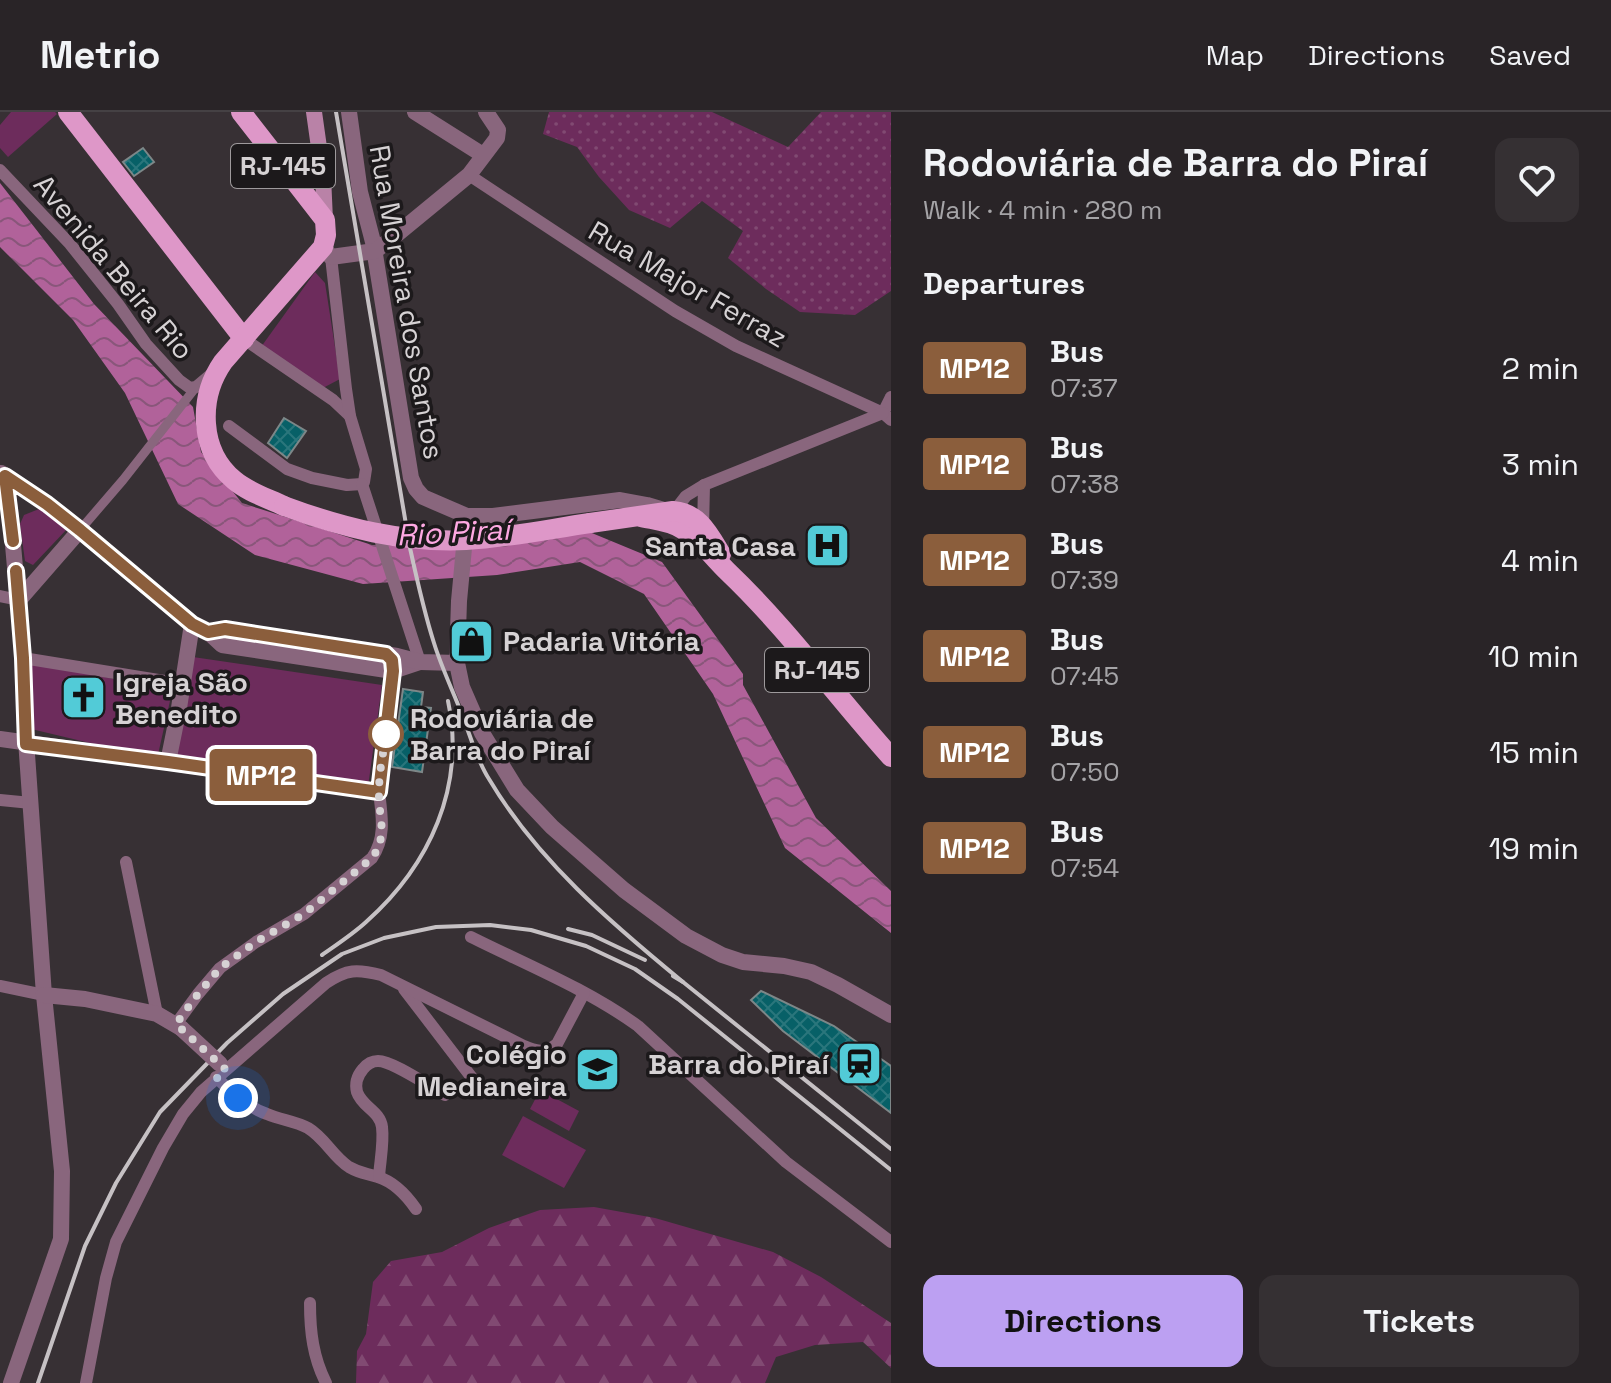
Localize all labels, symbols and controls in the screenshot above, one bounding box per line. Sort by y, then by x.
text: Metrio [40,31,161,79]
text: Map [1206,37,1264,73]
text: Directions [1308,37,1445,73]
text: Saved [1489,37,1571,73]
button: heart [1495,138,1579,222]
text: Rodoviária de Barra do Piraí [923,139,1428,187]
street label: Rua Moreira dos Santos [362,142,452,462]
road number: RJ-145 [231,144,335,188]
street label: Avenida Beira Rio [26,167,202,367]
text: Walk · 4 min · 280 m [923,193,1162,227]
street label: Rua Major Ferraz [582,213,794,355]
text: Departures [923,264,1085,303]
text: Bus [1050,332,1104,371]
text: 2 min [1502,349,1579,388]
text: MP12 [939,350,1010,386]
text: 07:37 [1050,371,1118,405]
text: Bus [1050,428,1104,467]
text: 3 min [1502,445,1579,484]
text: MP12 [939,446,1010,482]
text: 07:38 [1050,467,1119,501]
water label: Rio Piraí [395,509,516,554]
hospital icon: Santa Casa [803,522,851,570]
text: Bus [1050,524,1104,563]
place label: Santa Casa [645,528,796,564]
text: 4 min [1501,541,1579,580]
text: MP12 [939,542,1010,578]
text: 07:39 [1050,563,1119,597]
shop icon: Padaria Vitória [448,617,496,665]
text: Bus [1050,620,1104,659]
place label: Padaria Vitória [503,623,700,659]
text: 10 min [1488,637,1579,676]
text: MP12 [939,638,1010,674]
road number: RJ-145 [765,648,869,692]
text: 07:45 [1050,659,1119,693]
place label: Igreja São Benedito [115,664,248,732]
church icon: Igreja São Benedito [60,674,108,722]
place label: Rodoviária de Barra do Piraí [410,700,594,768]
text: Bus [1050,716,1104,755]
marker: Rodoviária de Barra do Piraí [369,717,403,751]
text: 15 min [1489,733,1579,772]
text: MP12 [939,734,1010,770]
line badge: MP12 [205,749,317,801]
text: 07:50 [1050,755,1120,789]
text: MP12 [226,757,296,793]
text: Bus [1050,812,1104,851]
text: 19 min [1489,829,1579,868]
text: MP12 [939,830,1010,866]
text: 07:54 [1050,851,1119,885]
place label: Colégio Medianeira [417,1036,567,1104]
station icon: Barra do Piraí [836,1040,884,1088]
school or university icon: Colégio Medianeira [574,1046,622,1094]
place label: Barra do Piraí [648,1046,830,1082]
your location [218,1078,258,1118]
button: Directions [923,1275,1243,1367]
button: Tickets [1259,1275,1579,1367]

